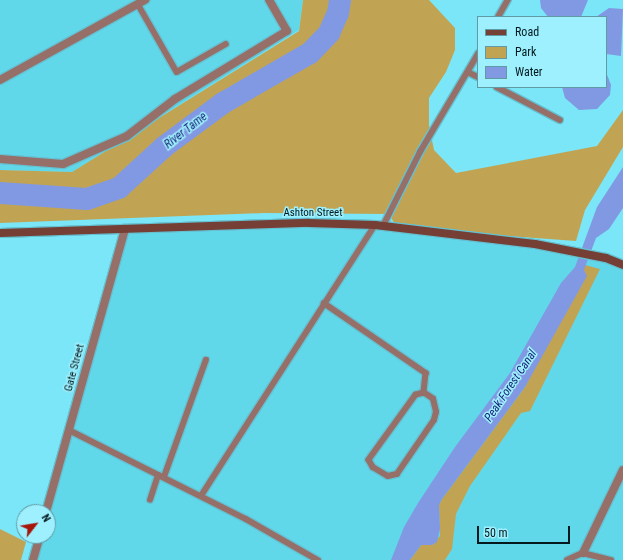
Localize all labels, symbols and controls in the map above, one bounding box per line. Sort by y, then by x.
legend [477,16,607,88]
text: Road [515,25,539,39]
text: Park [515,45,536,59]
text: Water [515,65,543,79]
water label: River Tame [162,110,210,152]
street label: Ashton Street [284,206,342,220]
street label: Gate Street [62,343,88,393]
water label: Peak Forest Canal [482,348,540,424]
north arrow [16,504,56,544]
text: N [39,512,53,524]
scale bar [479,518,572,544]
text: 50 m [484,526,508,540]

